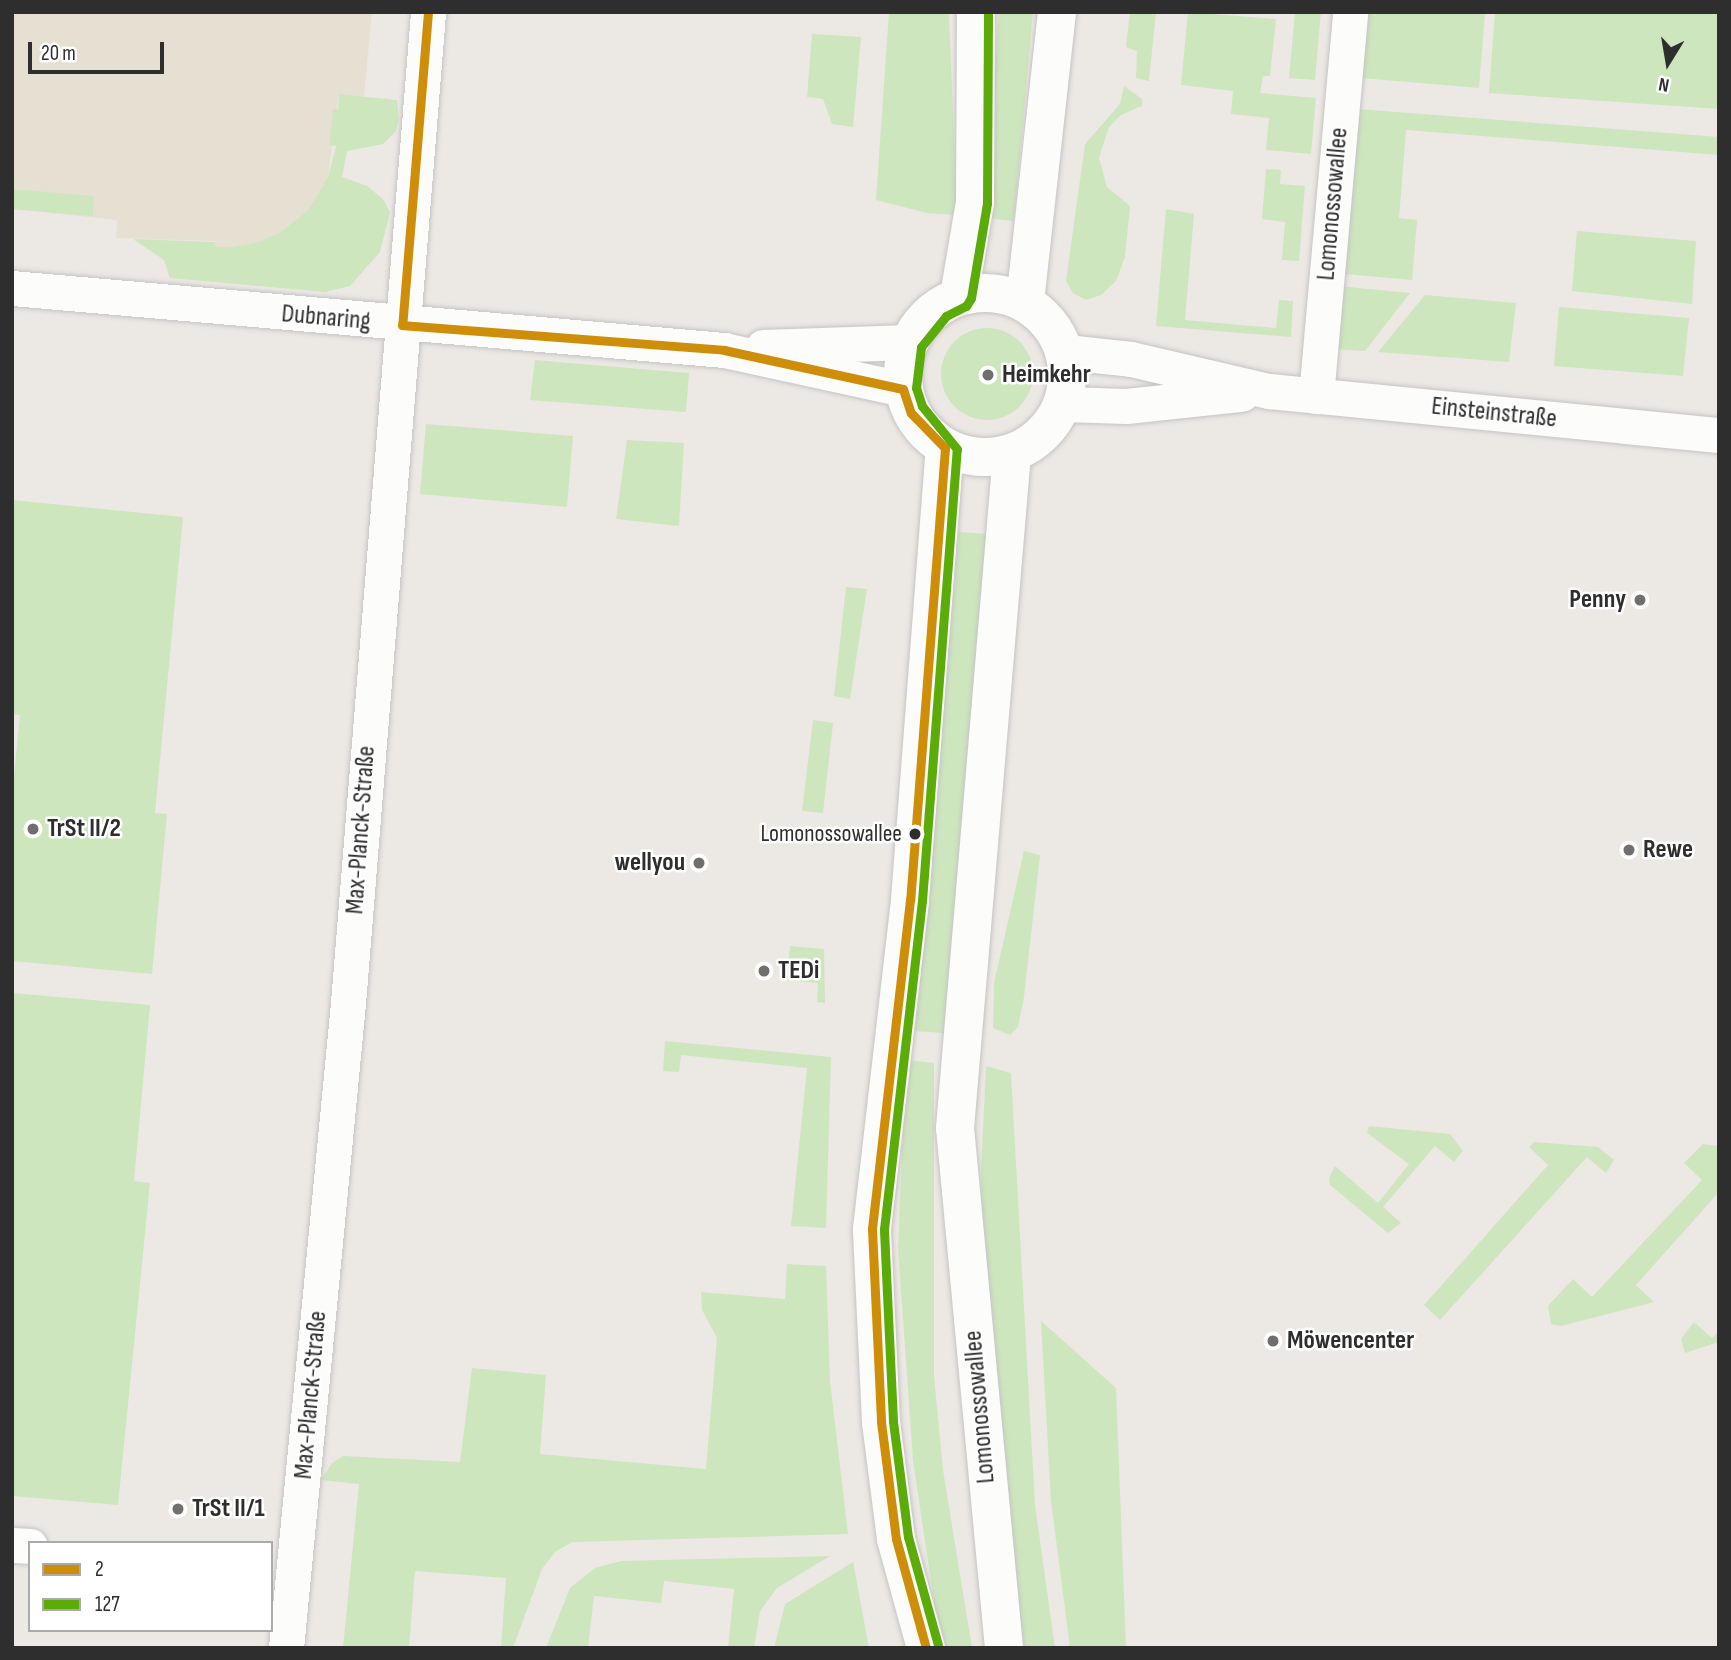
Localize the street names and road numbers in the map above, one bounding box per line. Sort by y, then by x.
street label: Lomonossowallee [1311,126,1355,282]
street label: Dubnaring [280,299,372,337]
street label: Einsteinstraße [1430,391,1558,435]
street label: Max-Planck-Straße [340,745,382,915]
street label: Max-Planck-Straße [288,1310,334,1480]
street label: Lomonossowallee [958,1329,1002,1485]

